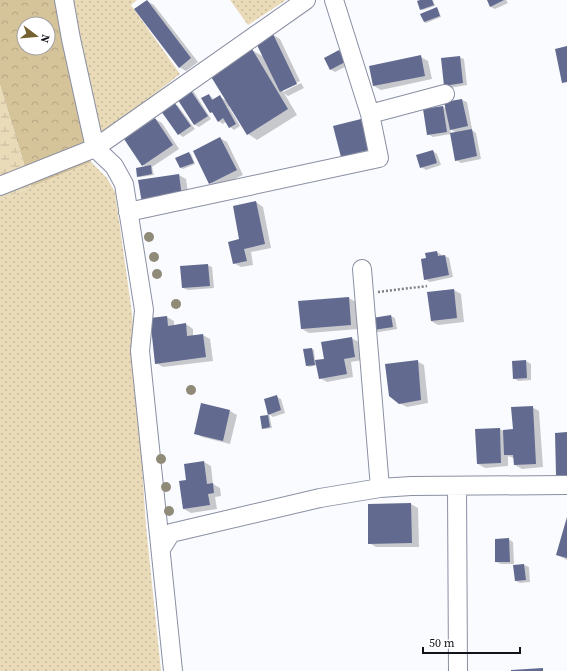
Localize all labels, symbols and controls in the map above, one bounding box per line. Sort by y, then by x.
north arrow [16,16,56,56]
text: N [37,33,53,45]
scale bar [423,629,520,655]
text: 50 m [429,635,455,651]

